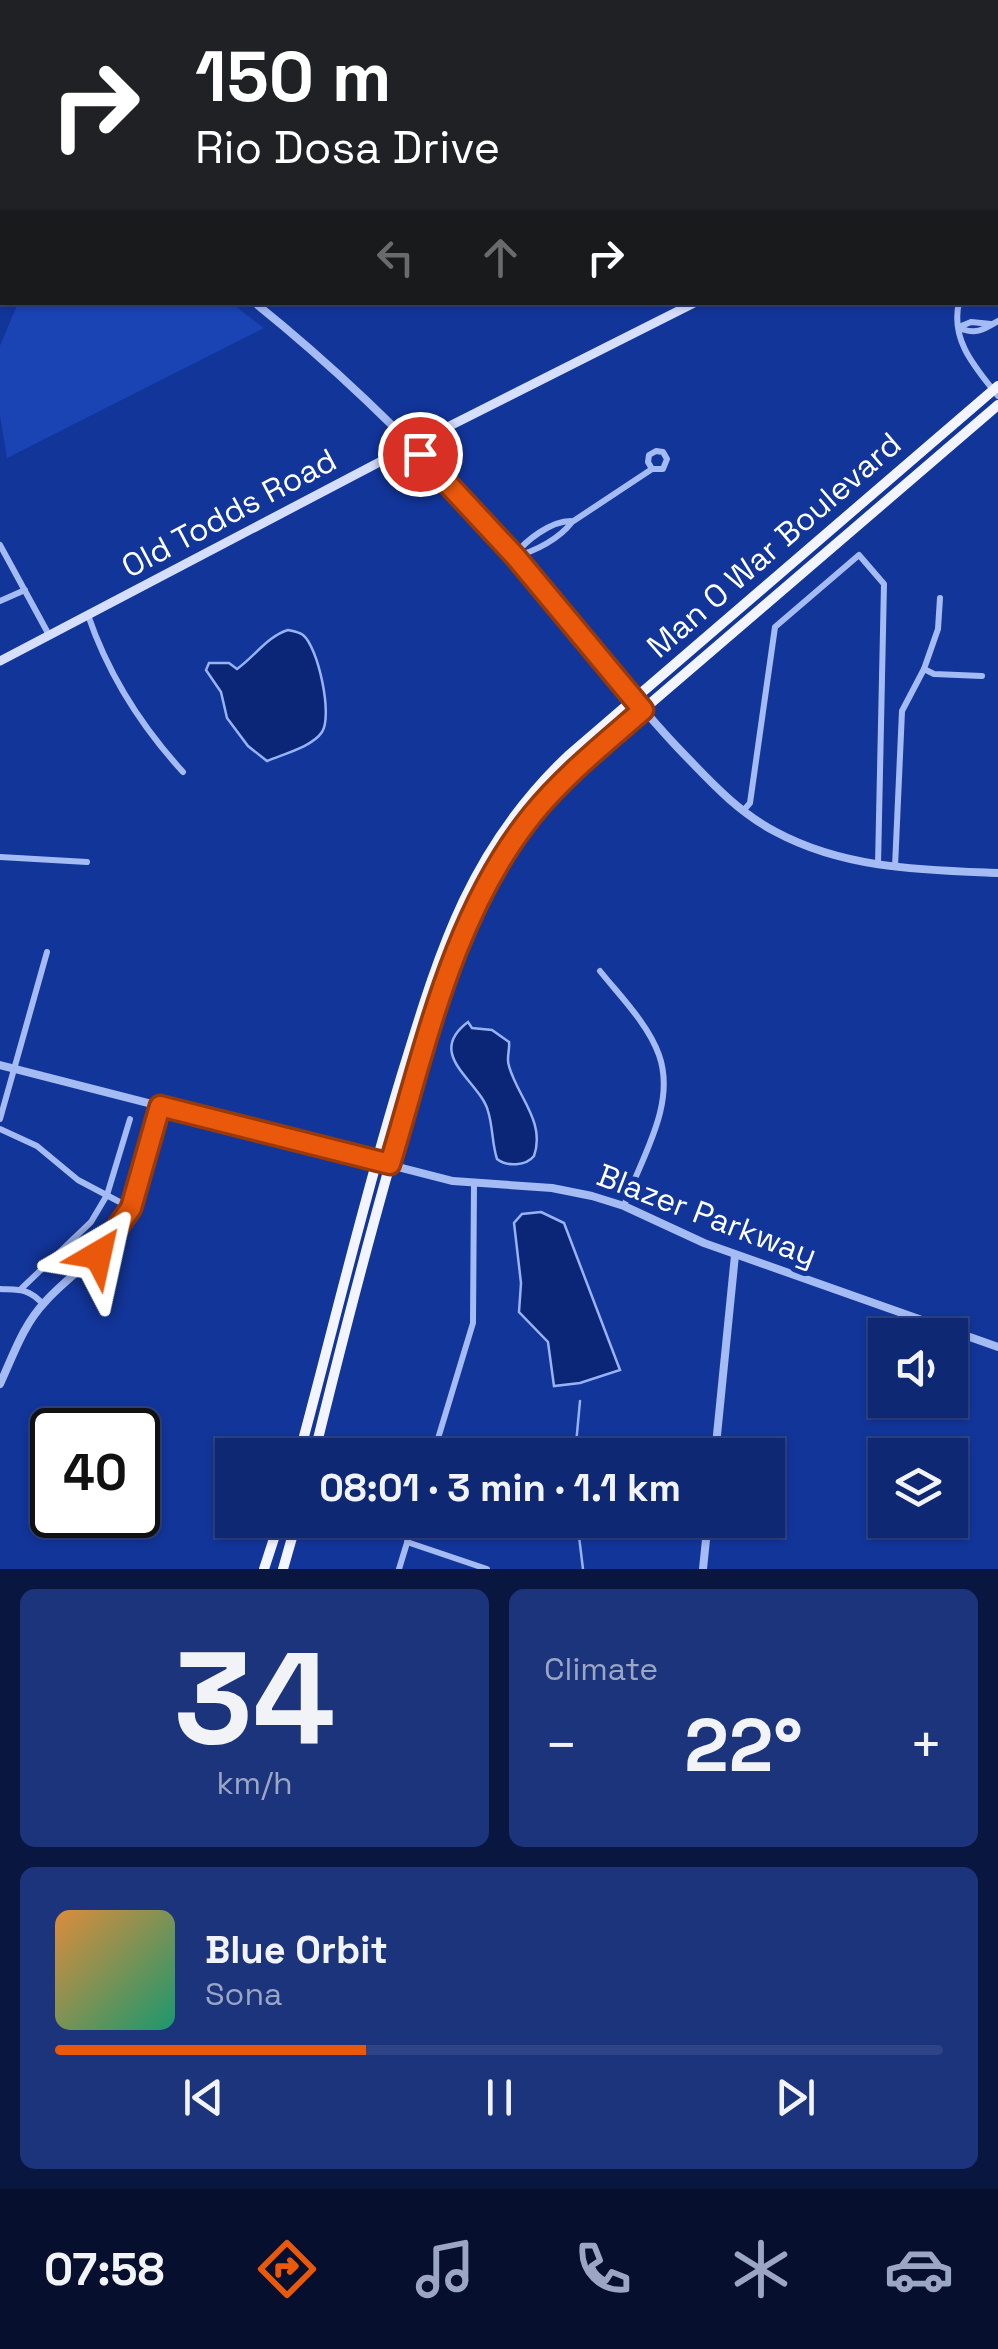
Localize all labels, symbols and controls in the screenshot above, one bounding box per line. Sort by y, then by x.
text: 150 m [195,32,392,121]
icon: right [30,40,160,170]
text: Rio Dosa Drive [195,119,500,176]
icon: left [368,230,423,285]
icon: ahead [473,230,528,285]
icon: right [578,230,633,285]
pin [378,412,463,497]
street label: Man O War Boulevard [639,424,909,666]
icon: arrive [393,427,448,482]
street label: Old Todds Road [115,440,343,586]
street label: Blazer Parkway [591,1155,823,1275]
position arrow [46,1203,150,1307]
map controls [868,1318,968,1538]
button: sound [868,1318,968,1418]
speed limit sign: 40 [30,1408,160,1538]
button: layers [868,1438,968,1538]
text: 08:01 · 3 min · 1.1 km [319,1464,681,1512]
text: 34 [174,1615,335,1781]
text: Climate [544,1649,658,1689]
text: 22° [684,1697,803,1793]
text: − [544,1710,578,1780]
text: + [909,1710,943,1780]
text: km/h [216,1763,293,1803]
text: Blue Orbit [205,1926,388,1974]
text: Sona [205,1974,282,2014]
icon: previous [176,2070,231,2125]
icon: pause [472,2070,527,2125]
icon: next [768,2070,823,2125]
icon: directions [252,2234,322,2304]
icon: music [410,2234,480,2304]
icon: phone [568,2234,638,2304]
icon: climate [726,2234,796,2304]
icon: car [884,2234,954,2304]
text: 07:58 [44,2241,165,2298]

